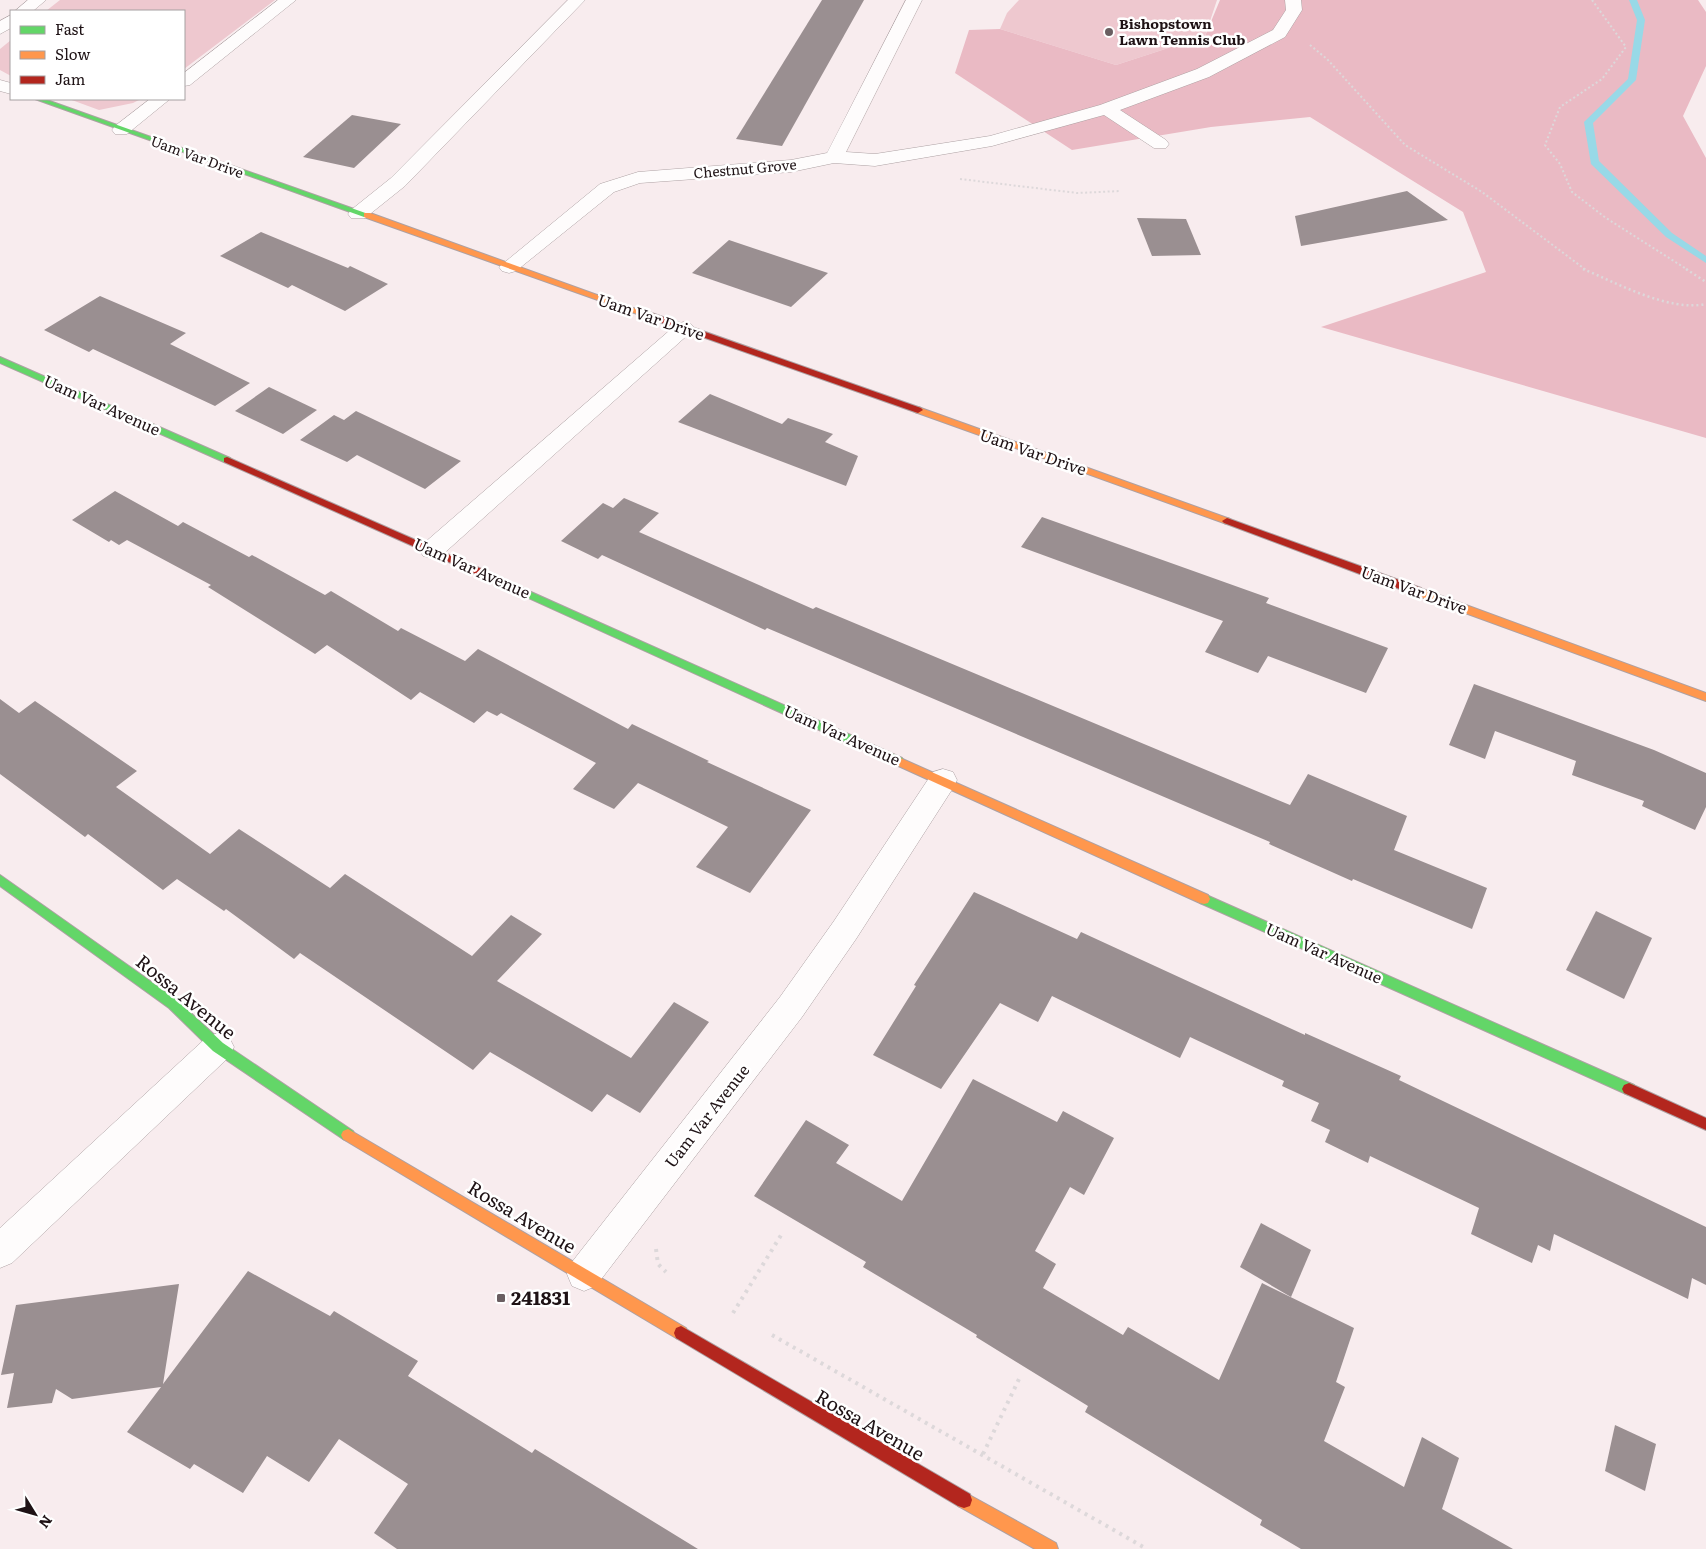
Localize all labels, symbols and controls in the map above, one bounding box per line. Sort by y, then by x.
legend [10,10,185,100]
place label: Bishopstown Lawn Tennis Club [1119,13,1245,49]
text: Fast [55,17,84,40]
marker: Bishopstown Lawn Tennis Club [1103,26,1115,38]
text: Slow [55,42,90,65]
text: Jam [55,67,86,90]
street label: Uam Var Drive [148,130,247,182]
street label: Chestnut Grove [692,154,797,182]
street label: Uam Var Drive [595,287,708,346]
street label: Uam Var Avenue [40,368,165,441]
street label: Uam Var Drive [977,422,1090,481]
street label: Uam Var Avenue [410,531,535,604]
street label: Uam Var Drive [1358,559,1471,619]
street label: Uam Var Avenue [780,698,905,771]
street label: Uam Var Avenue [1262,916,1387,989]
street label: Rossa Avenue [130,947,243,1046]
street label: Uam Var Avenue [658,1058,754,1172]
street label: Rossa Avenue [463,1173,582,1260]
place label: 241831 [511,1283,570,1311]
marker: 241831 [495,1292,507,1304]
street label: Rossa Avenue [811,1382,930,1467]
north arrow [10,1489,60,1539]
text: N [35,1512,58,1533]

